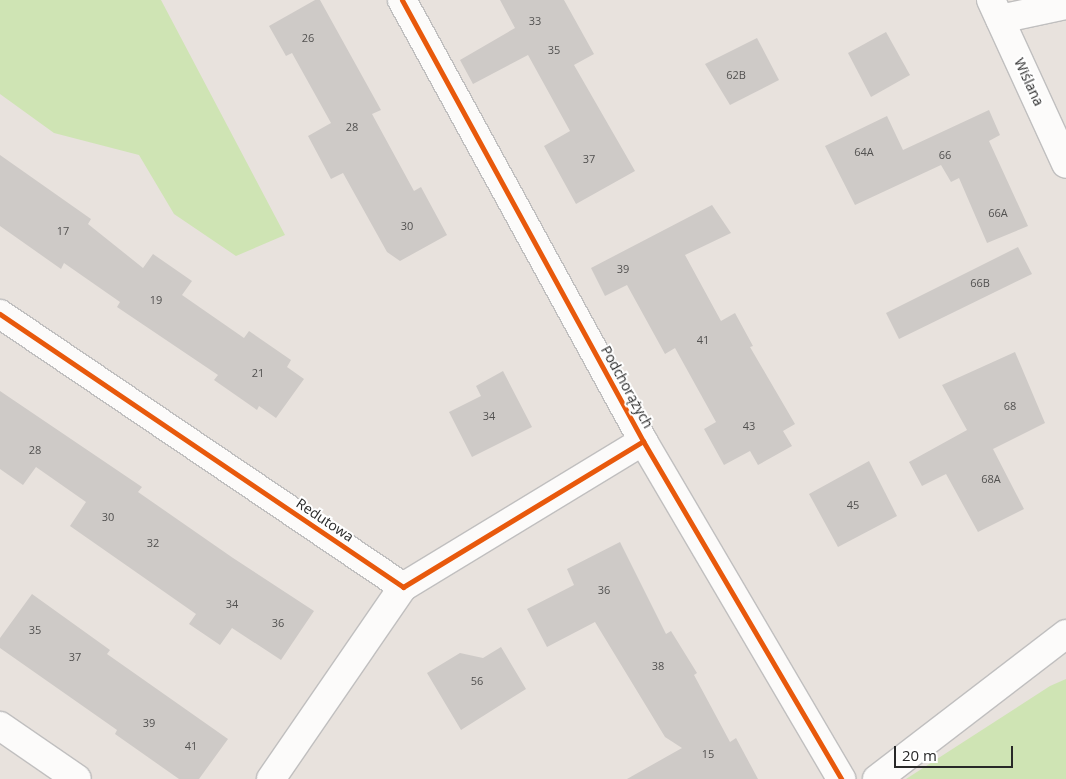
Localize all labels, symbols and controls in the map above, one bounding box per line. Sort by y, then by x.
house number: 33 [529,14,541,28]
house number: 26 [302,31,314,45]
house number: 35 [548,43,560,57]
street label: Wiślana [1011,55,1047,109]
house number: 62B [726,68,746,82]
house number: 28 [346,120,358,134]
house number: 64A [854,145,874,159]
house number: 66 [939,148,951,162]
house number: 37 [583,152,595,166]
house number: 66A [988,206,1008,220]
house number: 30 [401,219,413,233]
house number: 17 [57,224,69,238]
house number: 39 [617,262,629,276]
house number: 66B [970,276,990,290]
house number: 19 [150,293,162,307]
house number: 41 [697,333,709,347]
street label: Podchorążych [597,343,657,431]
house number: 21 [252,366,264,380]
house number: 68 [1004,399,1016,413]
house number: 34 [483,409,495,423]
house number: 43 [743,419,755,433]
house number: 28 [29,443,41,457]
house number: 68A [981,472,1001,486]
street label: Redutowa [293,495,357,545]
house number: 45 [847,498,859,512]
house number: 30 [102,510,114,524]
house number: 32 [147,536,159,550]
house number: 36 [598,583,610,597]
house number: 34 [226,597,238,611]
house number: 36 [272,616,284,630]
house number: 35 [29,623,41,637]
house number: 37 [69,650,81,664]
house number: 38 [652,659,664,673]
house number: 56 [471,674,483,688]
house number: 39 [143,716,155,730]
scale bar [896,736,1015,768]
house number: 41 [185,739,197,753]
text: 20 m [902,745,937,765]
house number: 15 [702,747,714,761]

